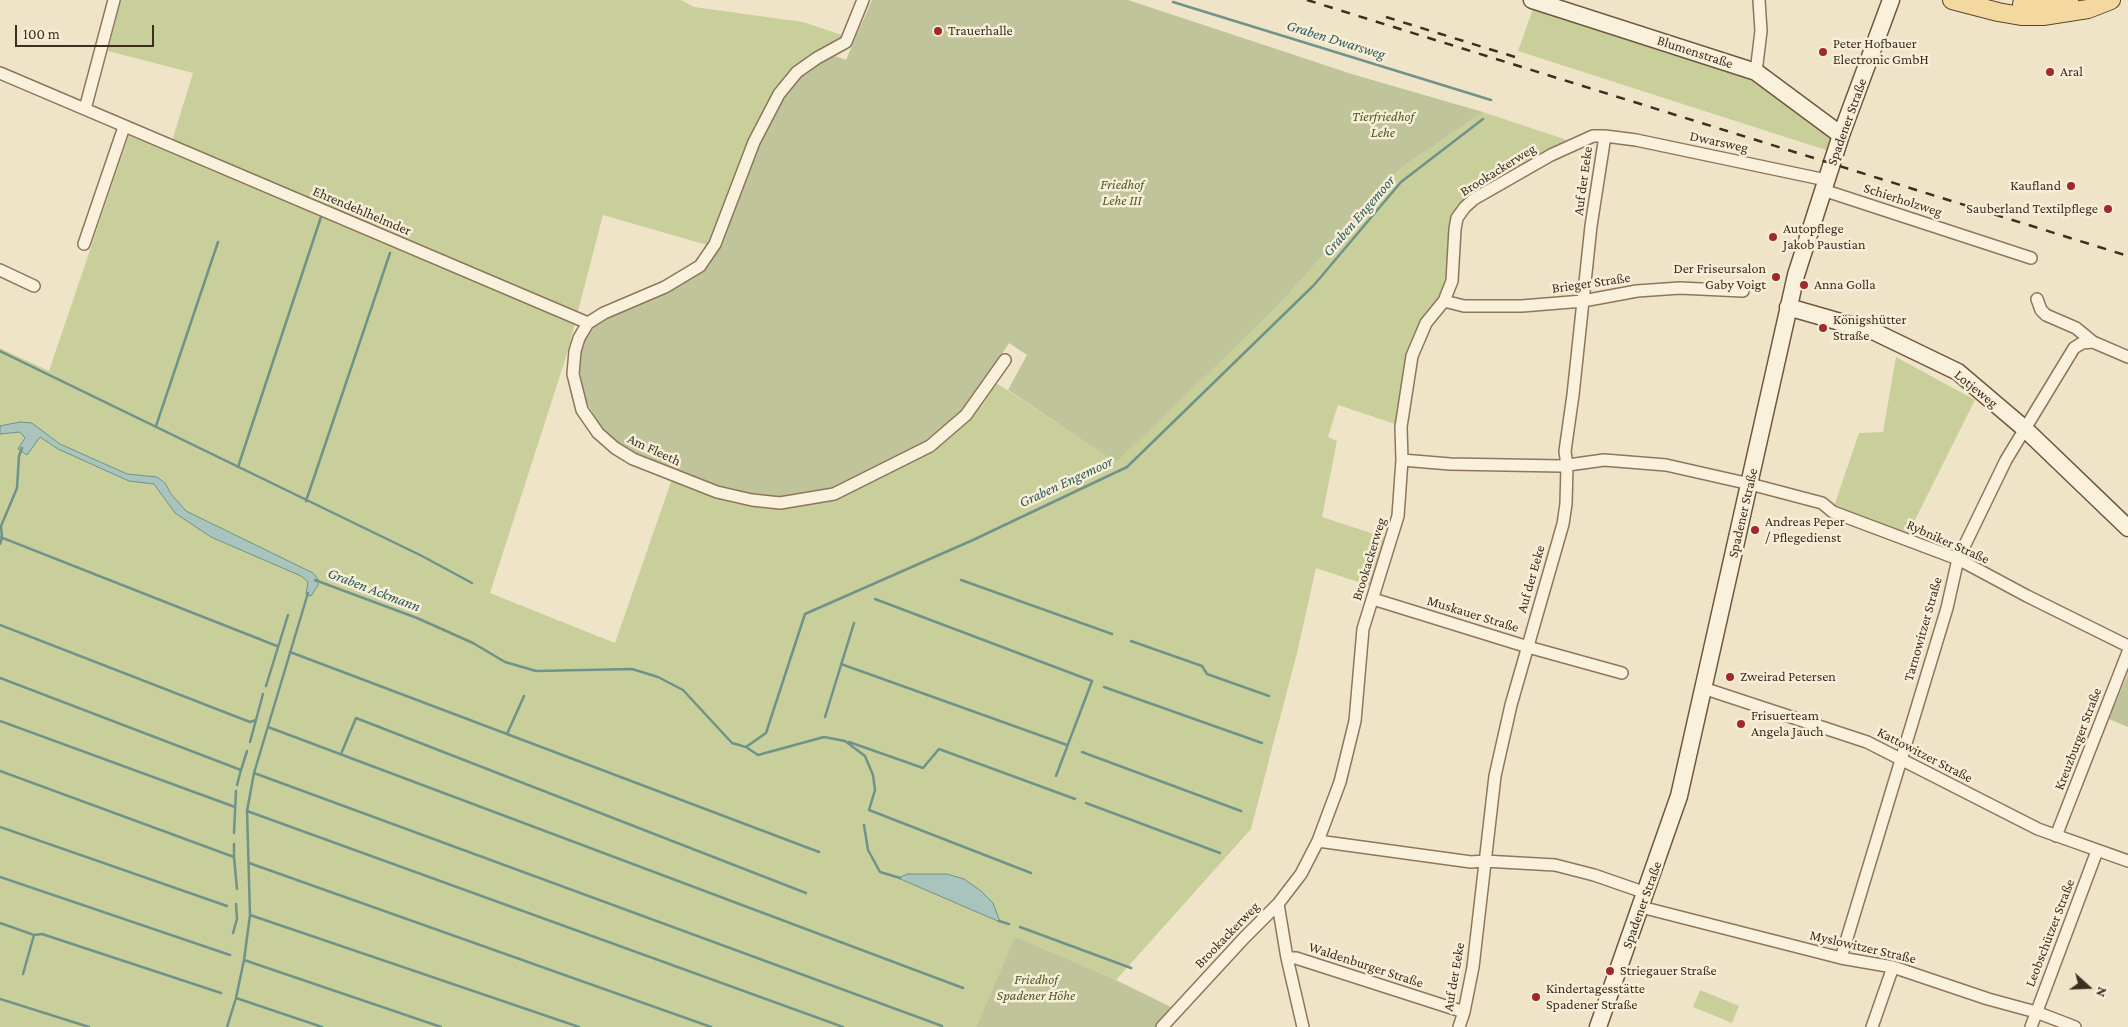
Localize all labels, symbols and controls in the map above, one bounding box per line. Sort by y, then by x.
scale bar [18,15,156,47]
water label: Graben Dwarsweg [1284,16,1388,64]
place label: Trauerhalle [948,23,1013,39]
marker: Trauerhalle [932,25,944,37]
text: 100 m [23,26,60,42]
street label: Blumenstraße [1655,32,1735,72]
place label: Peter Hofbauer Electronic GmbH [1833,36,1929,68]
marker: Peter Hofbauer Electronic GmbH [1817,46,1829,58]
place label: Aral [2060,64,2083,80]
marker: Aral [2044,66,2056,78]
street label: Spadener Straße [1823,76,1871,168]
park label: Tierfriedhof Lehe [1352,109,1414,142]
street label: Dwarsweg [1688,128,1750,156]
street label: Brookackerweg [1457,140,1539,200]
street label: Auf der Eeke [1570,145,1596,217]
water label: Graben Engemoor [1319,172,1399,260]
park label: Friedhof Lehe III [1100,177,1144,210]
place label: Kaufland [2010,178,2061,194]
street label: Schierholzweg [1862,179,1944,221]
marker: Kaufland [2065,180,2077,192]
street label: Ehrendehlhelmder [310,183,414,239]
place label: Sauberland Textilpflege [1966,201,2098,217]
marker: Sauberland Textilpflege [2102,203,2114,215]
place label: Autopflege Jakob Paustian [1783,221,1865,253]
marker: Autopflege Jakob Paustian [1767,231,1779,243]
place label: Der Friseursalon Gaby Voigt [1673,261,1766,294]
street label: Brieger Straße [1551,269,1631,297]
marker: Der Friseursalon Gaby Voigt [1770,271,1782,283]
place label: Anna Golla [1814,277,1876,293]
marker: Anna Golla [1798,279,1810,291]
place label: Königshütter Straße [1833,312,1906,344]
marker: Königshütter Straße [1817,322,1829,334]
street label: Lotjeweg [1951,366,2001,412]
street label: Am Fleeth [625,430,683,470]
water label: Graben Engemoor [1016,452,1116,512]
street label: Spadener Straße [1725,467,1761,559]
place label: Andreas Peper / Pflegedienst [1765,514,1845,546]
street label: Brookackerweg [1348,515,1390,603]
street label: Rybniker Straße [1904,516,1992,568]
marker: Andreas Peper / Pflegedienst [1749,524,1761,536]
street label: Auf der Eeke [1513,543,1549,615]
water label: Graben Ackmann [325,564,423,616]
street label: Tarnowitzer Straße [1900,575,1946,683]
street label: Muskauer Straße [1425,592,1521,636]
place label: Zweirad Petersen [1740,669,1836,685]
marker: Zweirad Petersen [1724,671,1736,683]
street label: Kreuzburger Straße [2051,685,2105,793]
place label: Frisuerteam Angela Jauch [1751,708,1823,740]
marker: Frisuerteam Angela Jauch [1735,718,1747,730]
street label: Kattowitzer Straße [1874,724,1976,786]
street label: Spadener Straße [1618,859,1666,951]
street label: Leobschützer Straße [2022,877,2078,989]
street label: Brookackerweg [1191,898,1263,972]
street label: Myslowitzer Straße [1808,927,1918,967]
street label: Waldenburger Straße [1307,939,1425,991]
street label: Auf der Eeke [1440,941,1468,1013]
north arrow [2063,962,2113,1012]
place label: Striegauer Straße [1620,963,1717,979]
marker: Striegauer Straße [1604,965,1616,977]
park label: Friedhof Spadener Höhe [997,972,1075,1004]
place label: Kindertagesstätte Spadener Straße [1546,981,1645,1014]
text: N [2093,985,2111,999]
marker: Kindertagesstätte Spadener Straße [1530,991,1542,1003]

